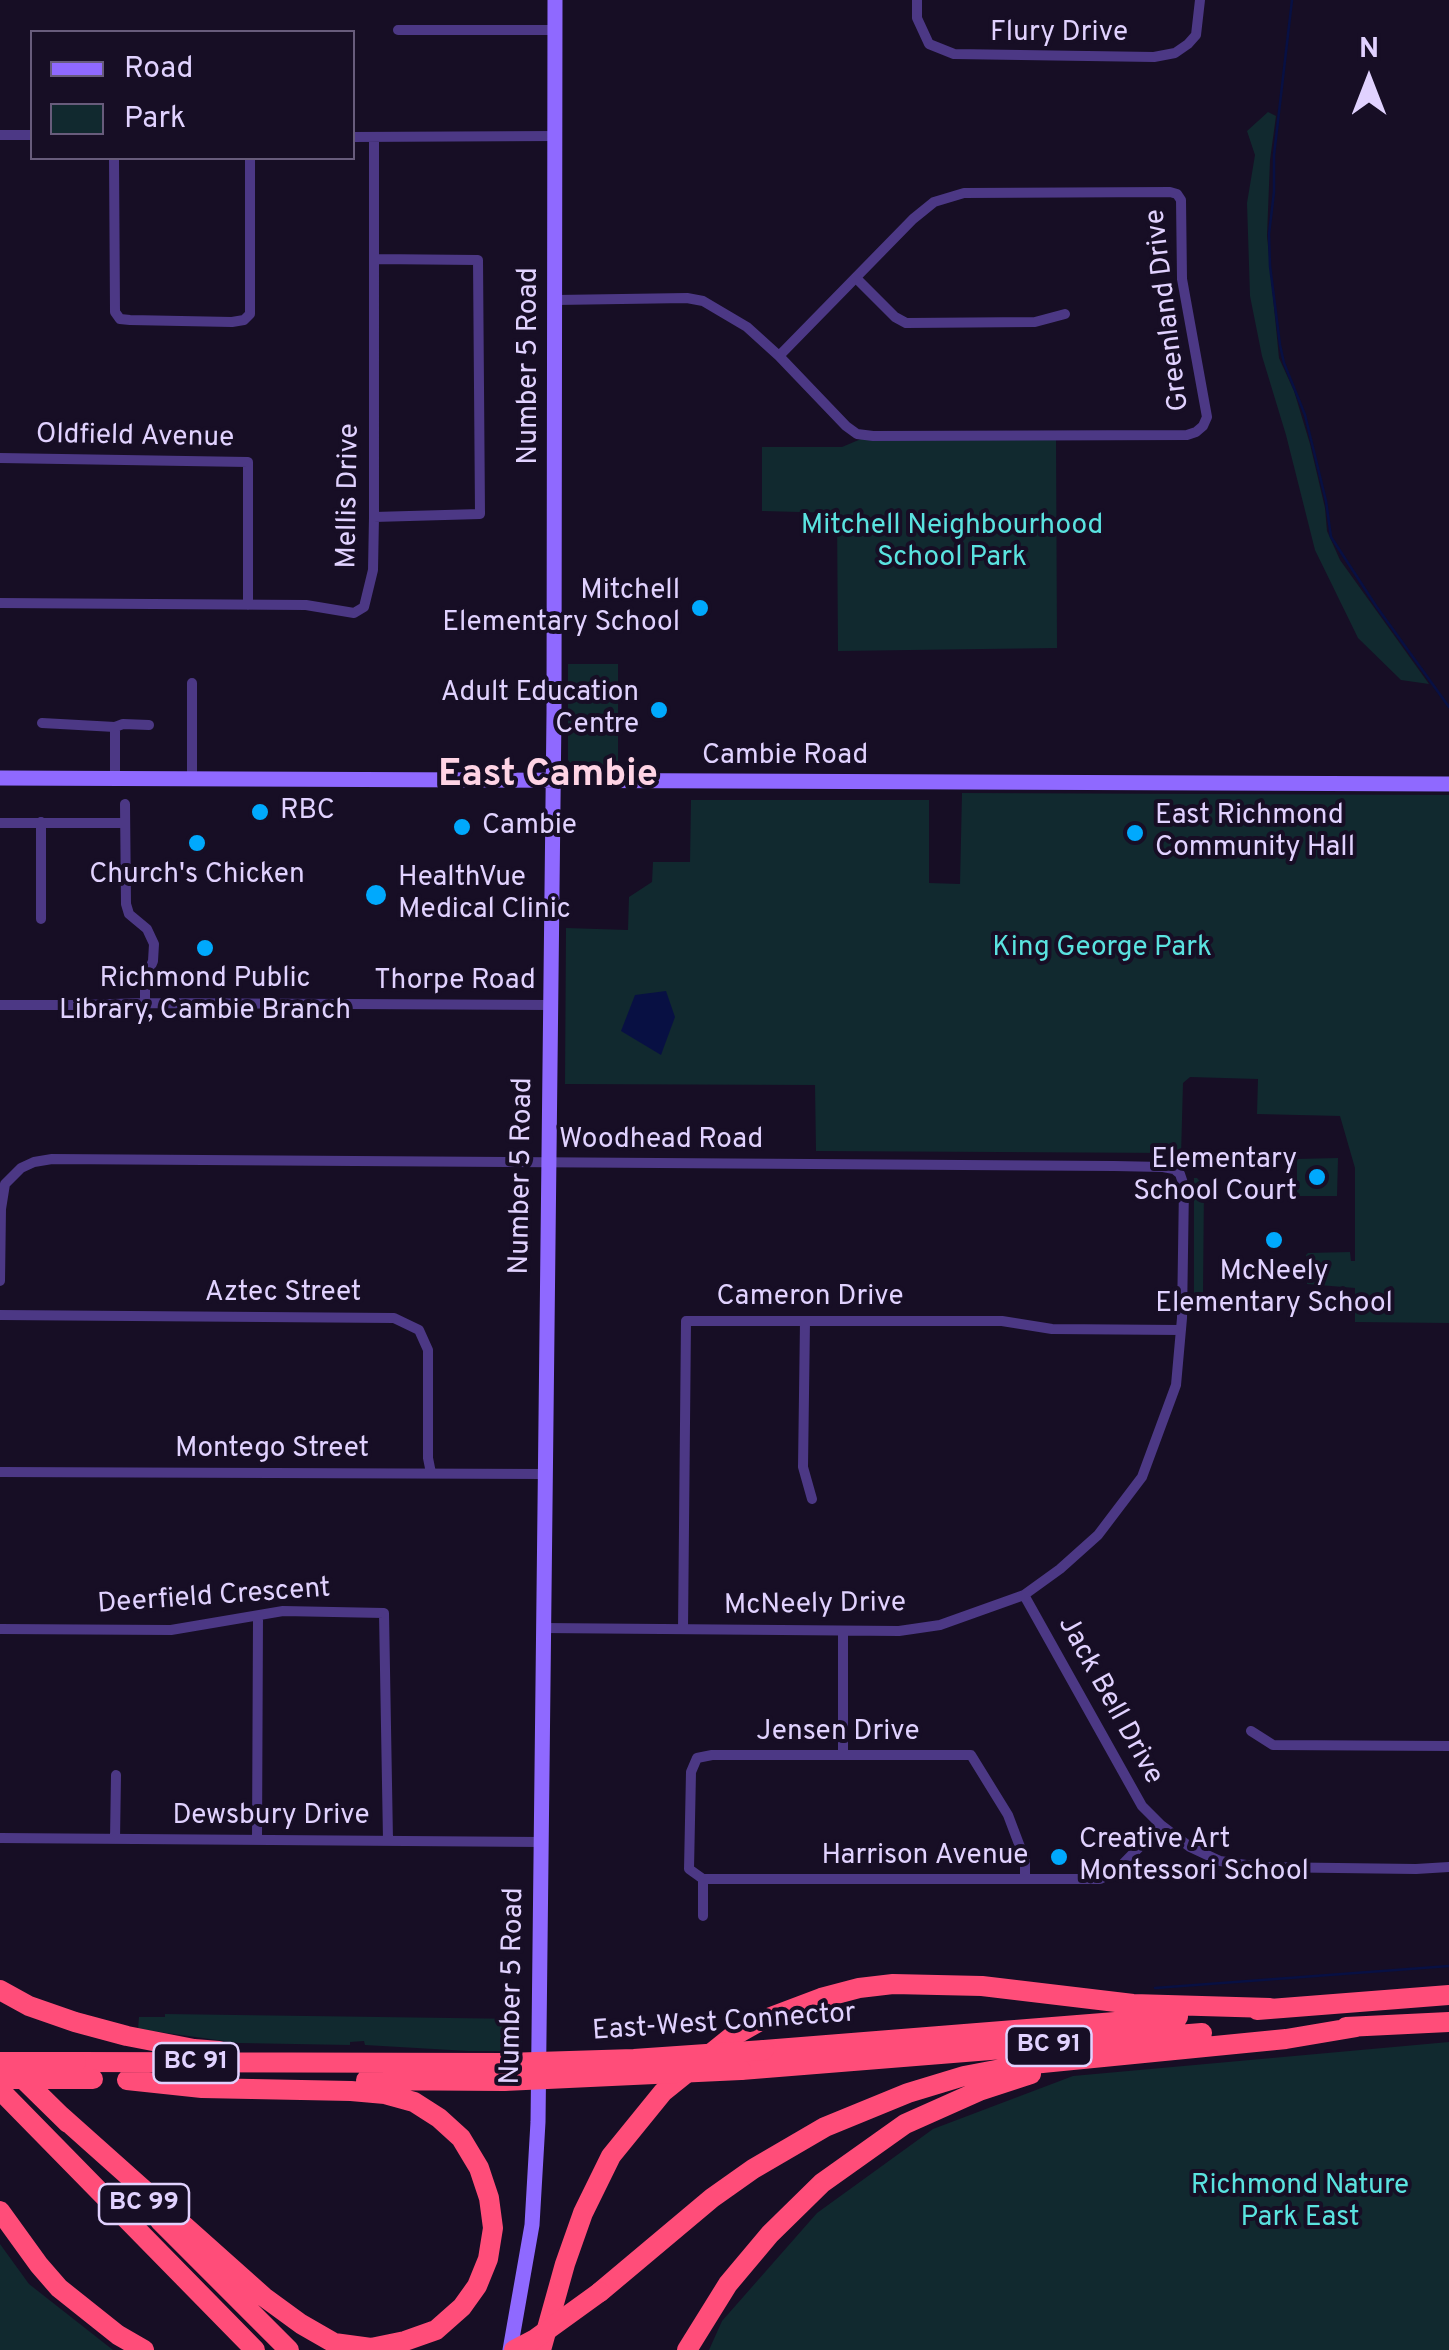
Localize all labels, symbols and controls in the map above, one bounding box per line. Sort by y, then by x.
street label: Flury Drive [990,17,1128,51]
legend [30,30,355,160]
north arrow [1319,30,1419,130]
text: N [1359,32,1379,68]
text: Road [124,51,193,88]
text: Park [124,101,186,138]
street label: Greenland Drive [1140,207,1198,413]
street label: Number 5 Road [513,267,547,465]
street label: Oldfield Avenue [36,419,234,457]
street label: Mellis Drive [332,423,368,569]
park label: Mitchell Neighbourhood School Park [801,510,1103,576]
place label: Mitchell Elementary School [442,575,680,641]
marker: Mitchell Elementary School [689,597,711,619]
place label: Adult Education Centre [441,677,639,743]
marker: Adult Education Centre [648,699,670,721]
street label: Cambie Road [702,740,868,774]
district label: East Cambie [438,754,658,800]
place label: RBC [280,795,335,829]
place label: East Richmond Community Hall [1155,800,1355,866]
marker: RBC [249,801,271,823]
place label: Cambie [482,810,577,844]
marker: Cambie [451,816,473,838]
marker: East Richmond Community Hall [1124,822,1146,844]
marker: Church's Chicken [186,832,208,854]
place label: Church's Chicken [89,859,305,893]
place label: HealthVue Medical Clinic [398,862,571,928]
marker: HealthVue Medical Clinic [363,882,389,908]
park label: King George Park [992,932,1212,966]
marker: Richmond Public Library, Cambie Branch [194,937,216,959]
place label: Richmond Public Library, Cambie Branch [59,963,351,1029]
street label: Thorpe Road [374,965,536,999]
street label: Number 5 Road [504,1077,542,1275]
street label: Woodhead Road [559,1124,763,1158]
place label: Elementary School Court [1133,1144,1297,1210]
marker: Elementary School Court [1306,1166,1328,1188]
marker: McNeely Elementary School [1263,1229,1285,1251]
place label: McNeely Elementary School [1155,1256,1393,1322]
street label: Aztec Street [205,1277,361,1311]
street label: Cameron Drive [716,1281,904,1315]
street label: Montego Street [175,1433,369,1467]
street label: Deerfield Crescent [96,1573,332,1623]
street label: McNeely Drive [724,1588,906,1624]
street label: Jack Bell Drive [1049,1611,1169,1791]
street label: Jensen Drive [756,1716,920,1750]
street label: Dewsbury Drive [172,1800,370,1834]
place label: Creative Art Montessori School [1079,1824,1309,1890]
street label: Harrison Avenue [822,1840,1028,1874]
marker: Creative Art Montessori School [1048,1846,1070,1868]
street label: Number 5 Road [495,1887,533,2085]
street label: East-West Connector [591,1998,857,2050]
road number: BC 91 [1006,2026,1092,2066]
road number: BC 91 [154,2043,238,2083]
park label: Richmond Nature Park East [1191,2170,1409,2236]
road number: BC 99 [99,2184,189,2224]

